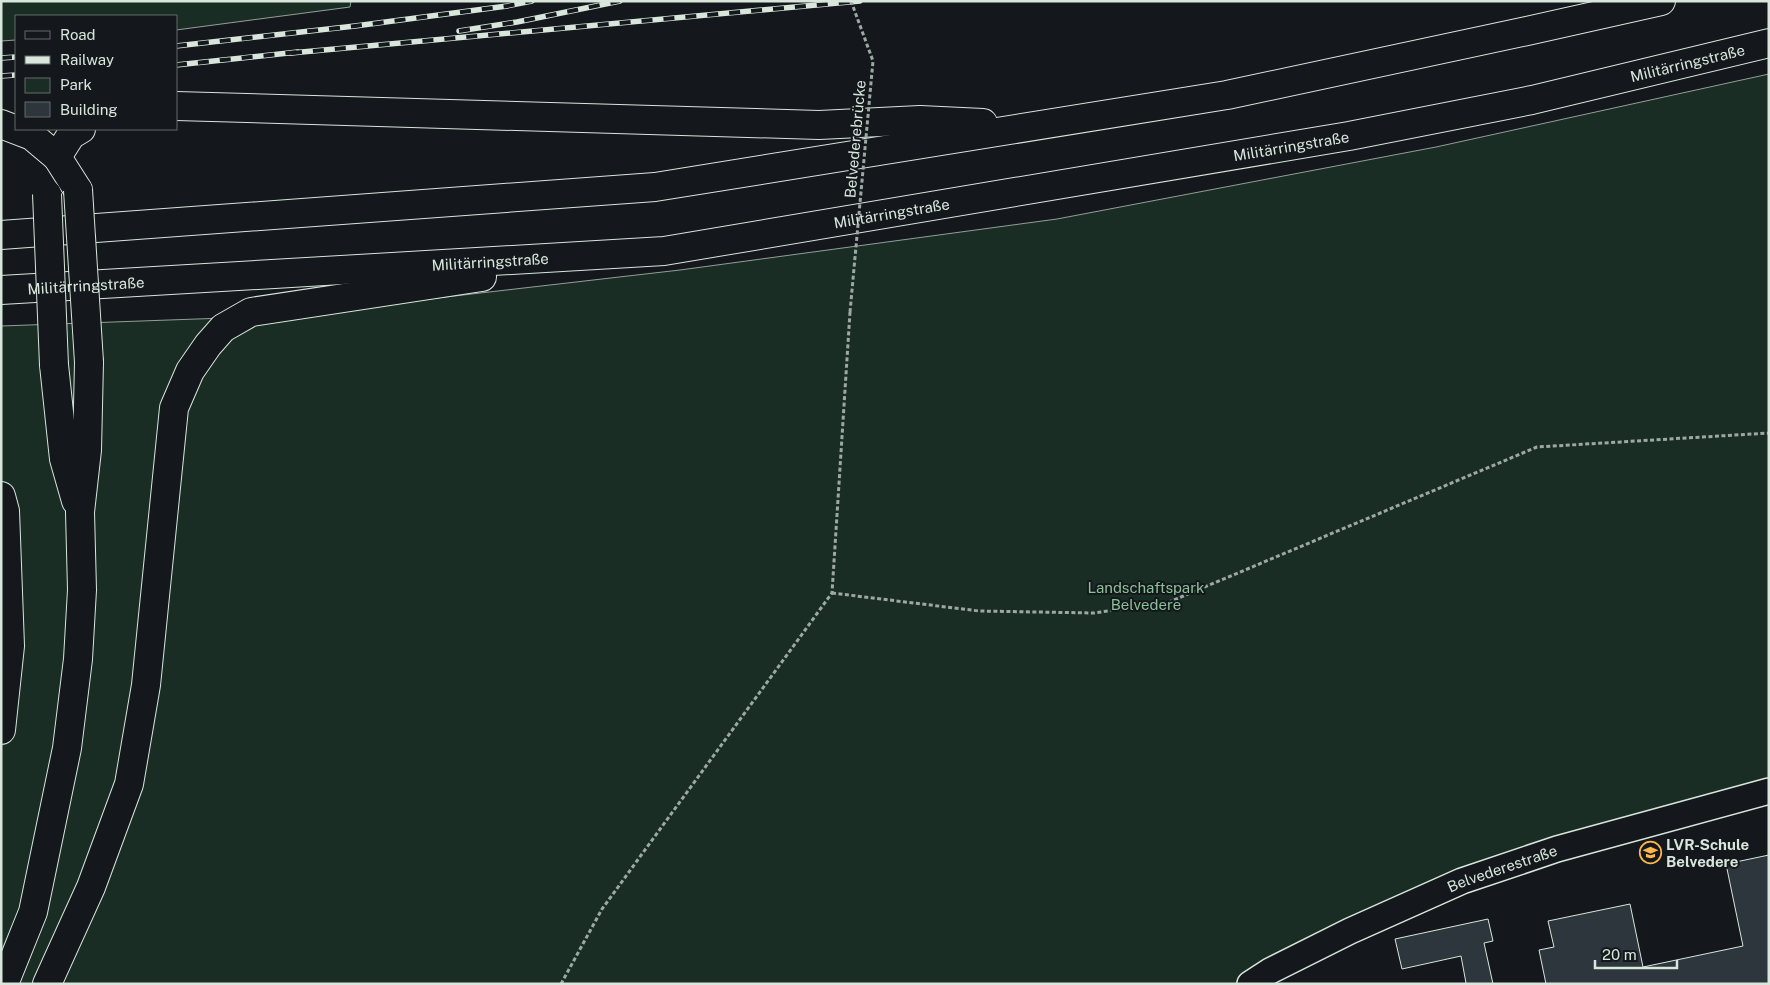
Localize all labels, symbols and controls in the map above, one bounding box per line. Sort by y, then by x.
legend [15,15,178,130]
text: Road [60,26,96,43]
street label: Militärringstraße [1628,41,1746,85]
text: Railway [60,51,114,68]
text: Park [60,76,92,93]
street label: Belvederebrücke [841,79,869,199]
text: Building [60,101,118,118]
street label: Militärringstraße [1232,128,1350,164]
street label: Militärringstraße [832,195,951,231]
street label: Militärringstraße [431,249,549,273]
street label: Militärringstraße [27,273,145,297]
park label: Landschaftspark Belvedere [1088,579,1204,613]
place label: LVR-Schule Belvedere [1666,836,1749,870]
street label: Belvederestraße [1444,841,1559,895]
school or university icon: LVR-Schule Belvedere [1638,841,1662,865]
scale bar [1595,938,1678,970]
text: 20 m [1602,946,1637,963]

